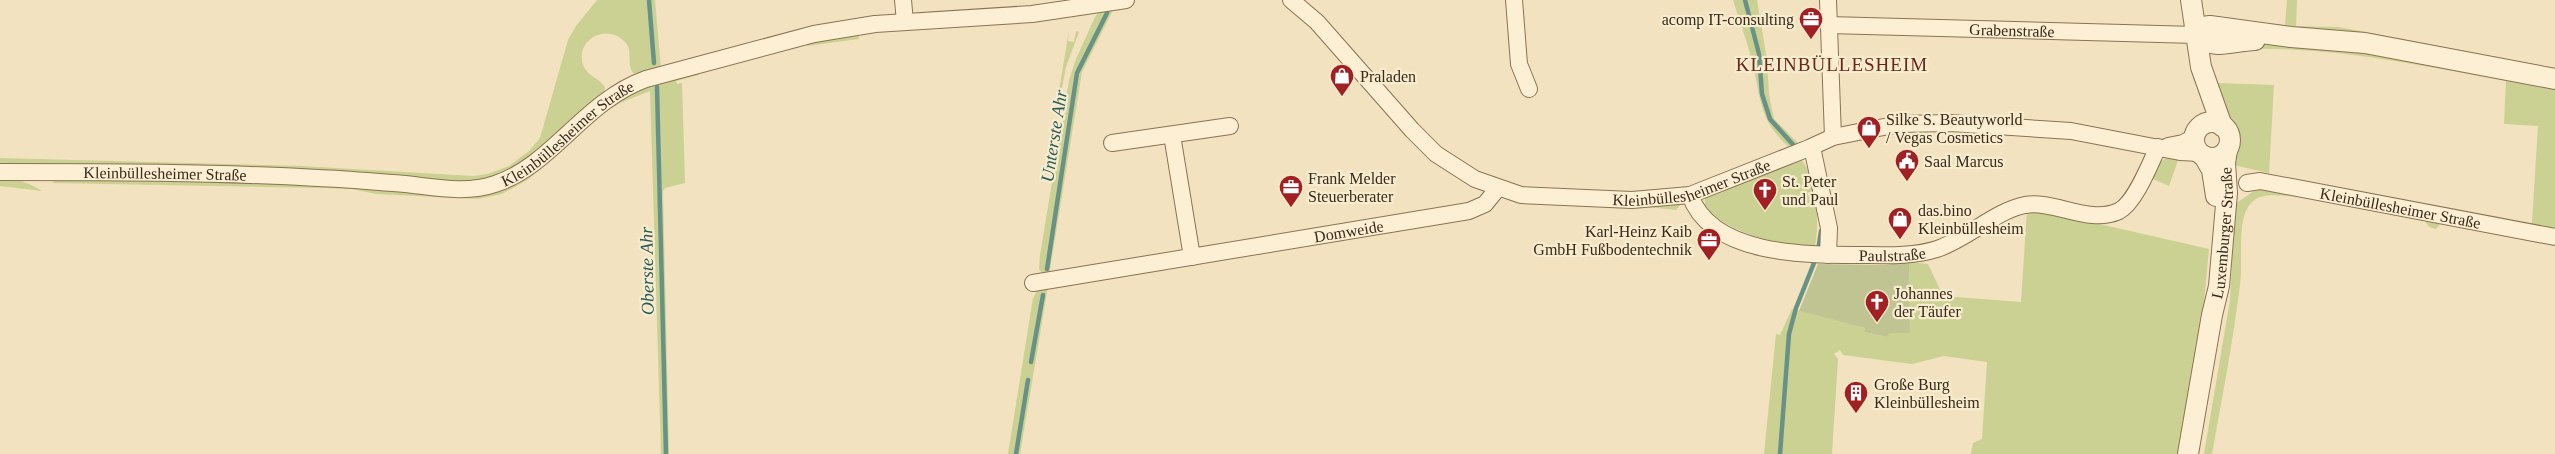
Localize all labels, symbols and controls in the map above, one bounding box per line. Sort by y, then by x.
office icon: acomp IT-consulting [1798,6,1824,40]
place label: acomp IT-consulting [1662,11,1794,29]
street label: Grabenstraße [1969,21,2055,40]
district label: KLEINBÜLLESHEIM [1736,54,1928,75]
shop icon: Praladen [1329,63,1355,97]
place label: Praladen [1360,68,1416,85]
street label: Kleinbüllesheimer Straße [499,78,636,190]
water label: Unterste Ahr [1037,87,1071,184]
place label: Silke S. Beautyworld / Vegas Cosmetics [1886,111,2022,147]
shop icon: Silke S. Beautyworld / Vegas Cosmetics [1856,115,1882,149]
public building icon: Saal Marcus [1894,148,1920,182]
place label: Saal Marcus [1924,153,2004,170]
street label: Kleinbüllesheimer Straße [1612,156,1773,209]
street label: Kleinbüllesheimer Straße [83,164,247,184]
street label: Luxemburger Straße [2208,167,2236,301]
place label: Frank Melder Steuerberater [1308,170,1396,205]
place label: St. Peter und Paul [1782,173,1839,208]
office icon: Frank Melder Steuerberater [1278,174,1304,208]
church icon: St. Peter und Paul [1752,177,1778,211]
street label: Kleinbüllesheimer Straße [2319,185,2482,232]
place label: das.bino Kleinbüllesheim [1918,202,2024,237]
shop icon: das.bino Kleinbüllesheim [1887,206,1913,240]
street label: Domweide [1313,217,1385,245]
place label: Karl-Heinz Kaib GmbH Fußbodentechnik [1533,223,1692,258]
water label: Oberste Ahr [636,226,658,315]
office icon: Karl-Heinz Kaib GmbH Fußbodentechnik [1696,227,1722,261]
street label: Paulstraße [1859,244,1927,264]
place label: Johannes der Täufer [1894,285,1961,320]
church icon: Johannes der Täufer [1864,289,1890,323]
place label: Große Burg Kleinbüllesheim [1874,376,1980,411]
building icon: Große Burg Kleinbüllesheim [1843,380,1869,414]

